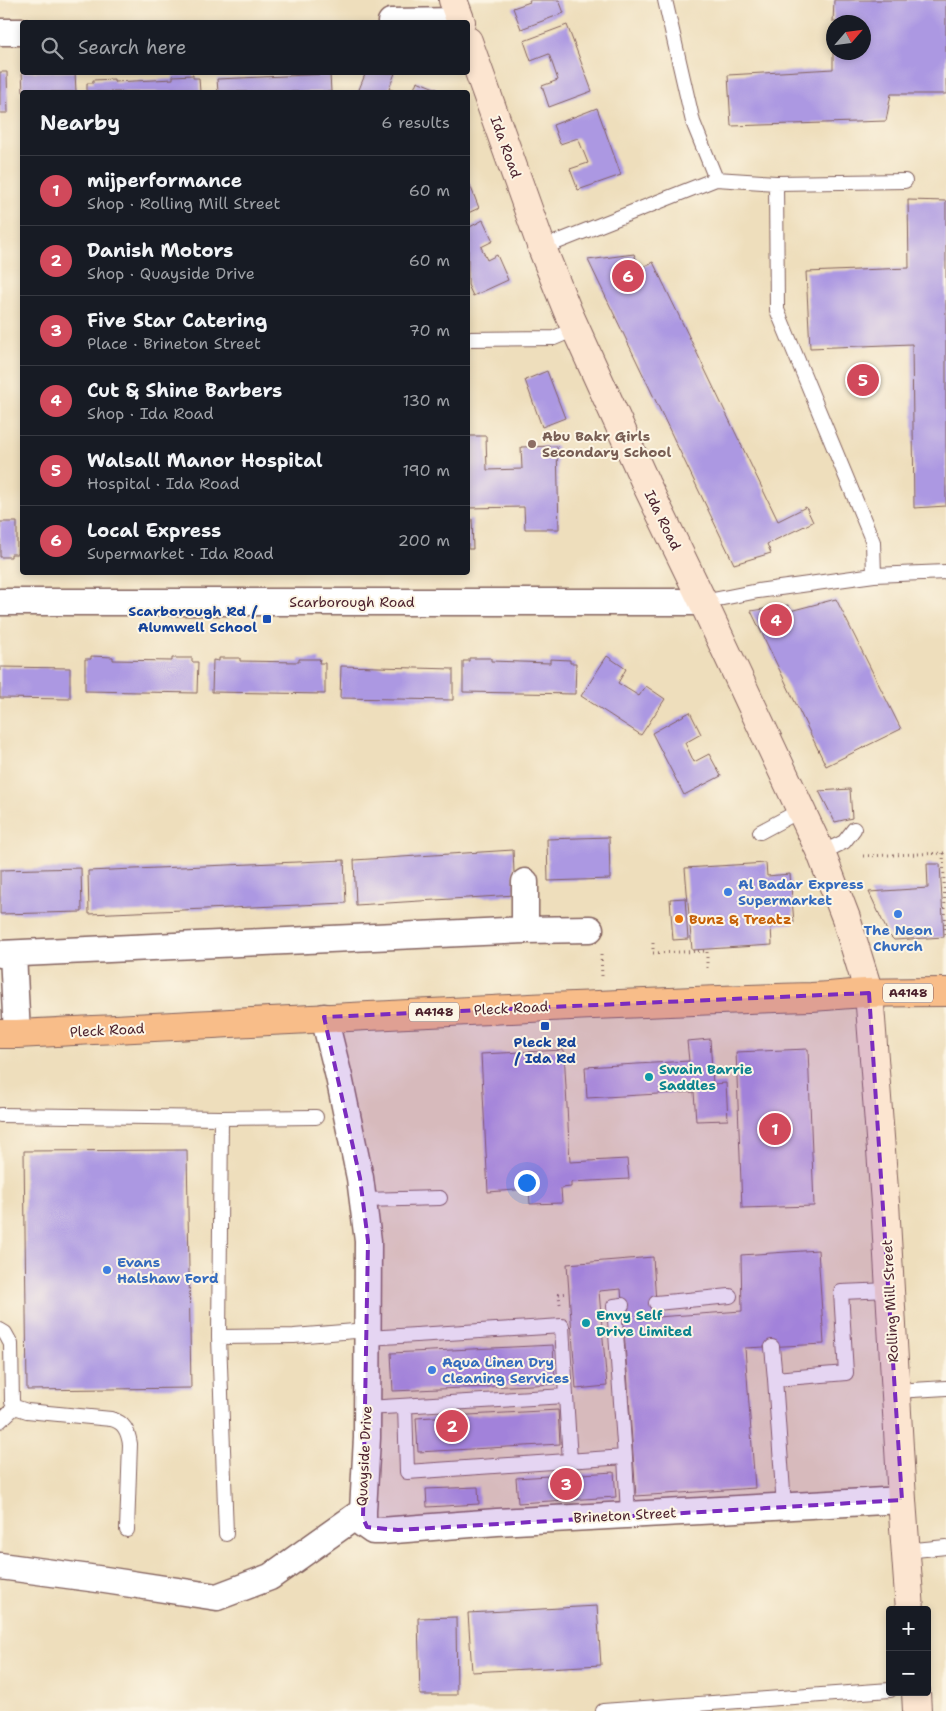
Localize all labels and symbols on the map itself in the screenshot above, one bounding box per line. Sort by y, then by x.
north arrow [826,15,871,60]
street label: Ida Road [486,114,526,181]
pin: 6 [612,257,644,295]
pin: 5 [847,361,879,399]
place label: Abu Bakr Girls Secondary School [542,427,671,461]
marker: Abu Bakr Girls Secondary School [526,438,538,450]
street label: Ida Road [641,487,685,553]
street label: Scarborough Road [289,593,415,611]
pin: 4 [760,601,792,639]
place label: Scarborough Rd / Alumwell School [128,602,258,636]
marker: Scarborough Rd / Alumwell School [261,613,273,625]
place label: Al Badar Express Supermarket [738,875,864,909]
marker: Al Badar Express Supermarket [722,886,734,898]
marker: The Neon Church [892,908,904,920]
place label: Bunz & Treatz [689,910,792,928]
marker: Bunz & Treatz [673,913,685,925]
place label: The Neon Church [864,921,932,955]
road number: A4148 [883,984,933,1002]
street label: Pleck Road [473,997,549,1019]
road number: A4148 [409,1002,459,1022]
street label: Pleck Road [69,1019,145,1041]
marker: Pleck Rd / Ida Rd [539,1020,551,1032]
place label: Pleck Rd / Ida Rd [514,1033,577,1067]
place label: Swain Barrie Saddles [659,1060,752,1094]
marker: Swain Barrie Saddles [643,1071,655,1083]
pin: 1 [759,1110,791,1148]
your location [514,1170,540,1196]
street label: Rolling Mill Street [878,1239,902,1363]
place label: Evans Halshaw Ford [117,1253,219,1287]
marker: Evans Halshaw Ford [101,1264,113,1276]
place label: Envy Self Drive Limited [596,1306,692,1340]
marker: Envy Self Drive Limited [580,1317,592,1329]
place label: Aqua Linen Dry Cleaning Services [442,1353,569,1387]
marker: Aqua Linen Dry Cleaning Services [426,1364,438,1376]
street label: Quayside Drive [352,1405,376,1507]
pin: 2 [436,1407,468,1445]
pin: 3 [550,1465,582,1503]
street label: Brineton Street [573,1503,677,1527]

